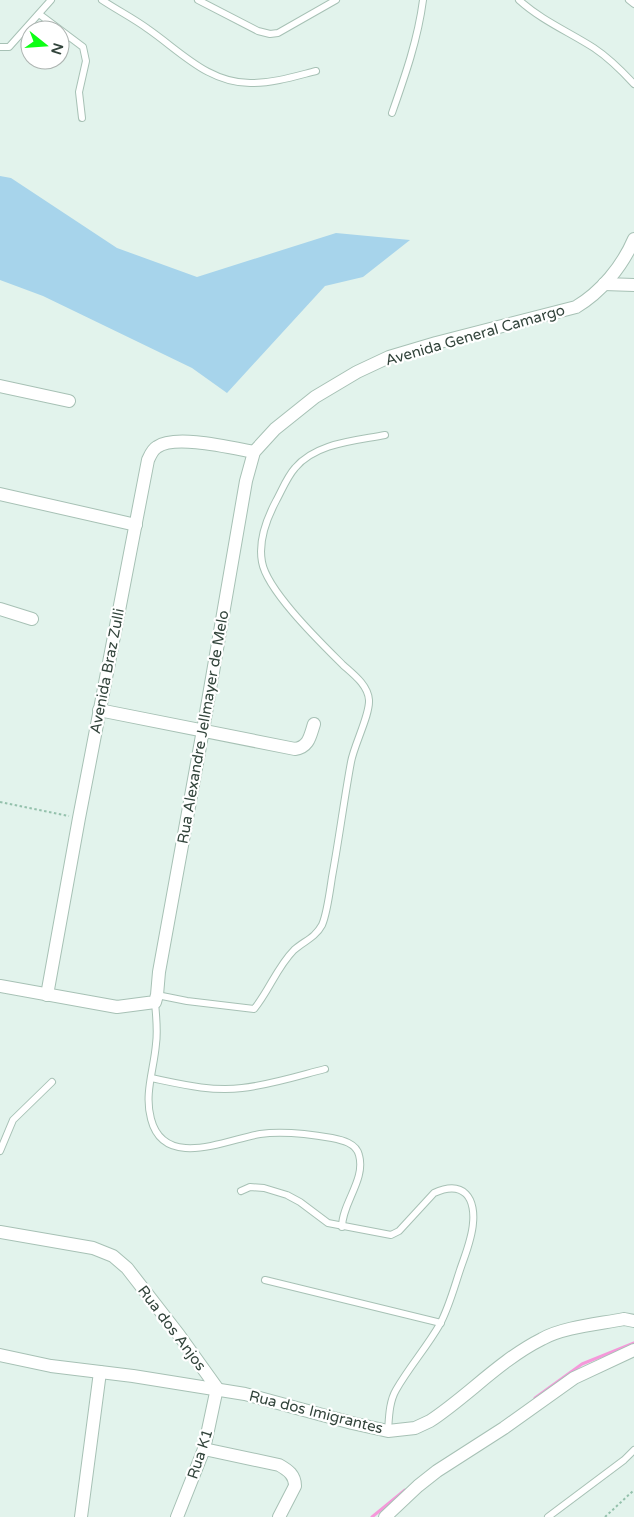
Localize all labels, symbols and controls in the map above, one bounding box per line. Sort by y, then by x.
north arrow [20,20,70,70]
text: N [47,41,67,57]
street label: Avenida General Camargo [383,301,567,369]
street label: Avenida Braz Zulli [86,607,128,735]
street label: Rua Alexandre Jellmayer de Melo [174,609,232,845]
street label: Rua dos Anjos [134,1282,210,1374]
street label: Rua dos Imigrantes [247,1387,385,1437]
street label: Rua K1 [183,1427,217,1481]

